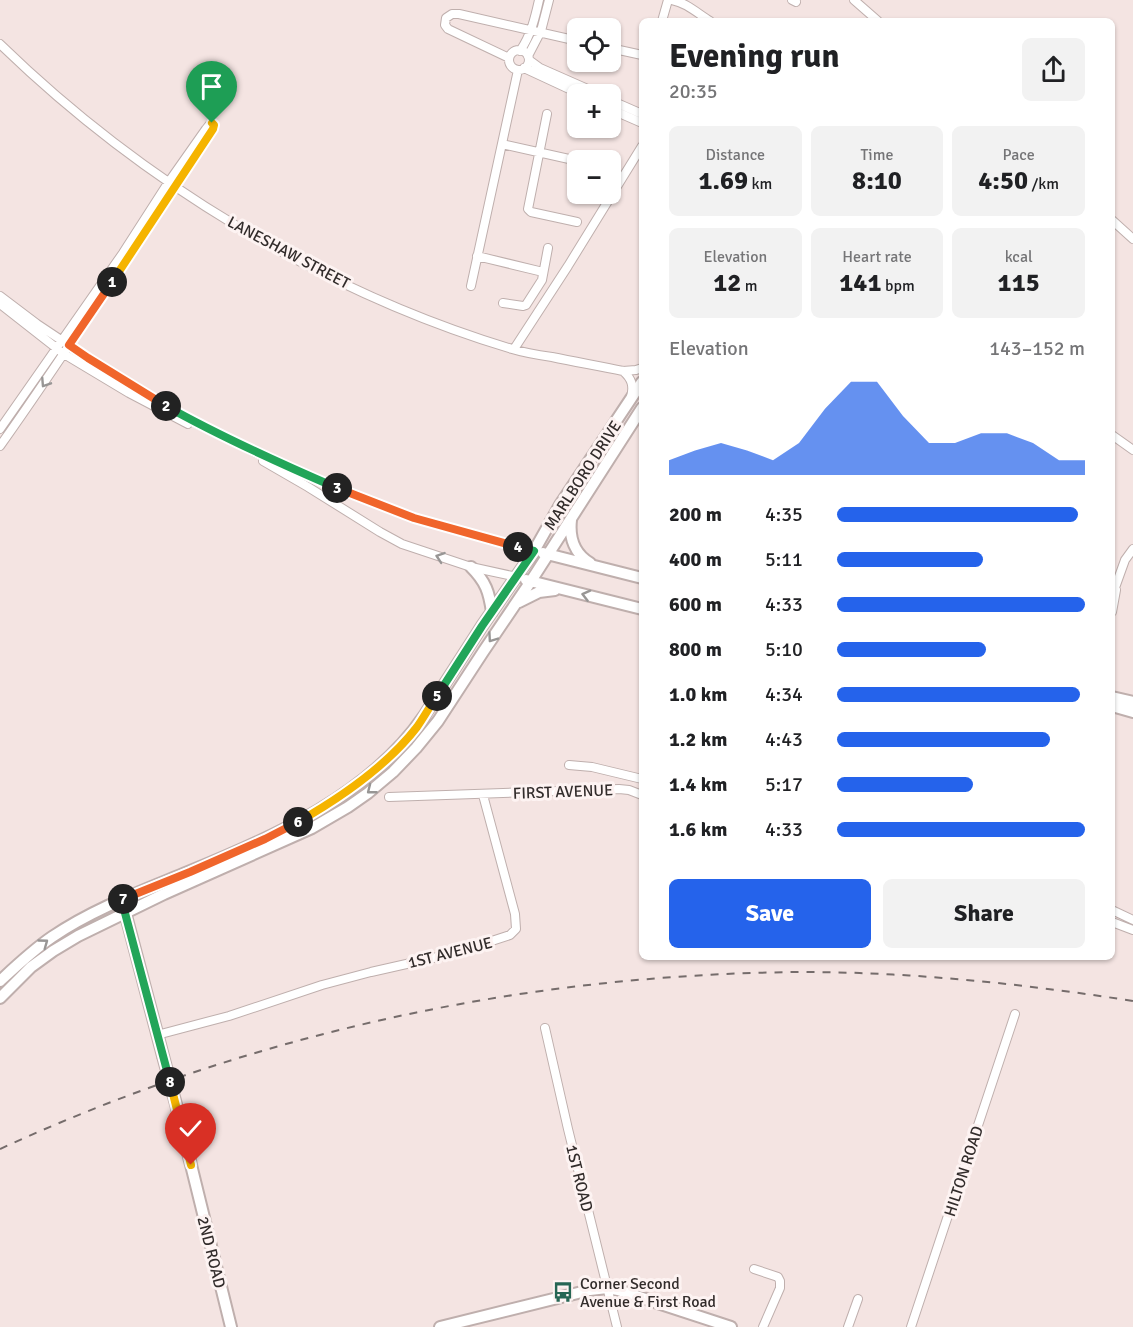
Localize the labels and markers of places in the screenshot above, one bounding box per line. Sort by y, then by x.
pin [186,61,237,123]
pin: 1 [97,267,127,297]
pin: 2 [151,391,181,421]
pin: 3 [322,473,352,503]
pin: 4 [503,532,533,562]
pin: 5 [422,681,452,711]
pin: 6 [283,807,313,837]
pin: 7 [108,884,138,914]
pin: 8 [155,1067,185,1097]
pin [165,1103,216,1165]
place label: Corner Second Avenue & First Road [580,1274,716,1312]
bus stop icon: Corner Second Avenue & First Road [551,1280,575,1304]

